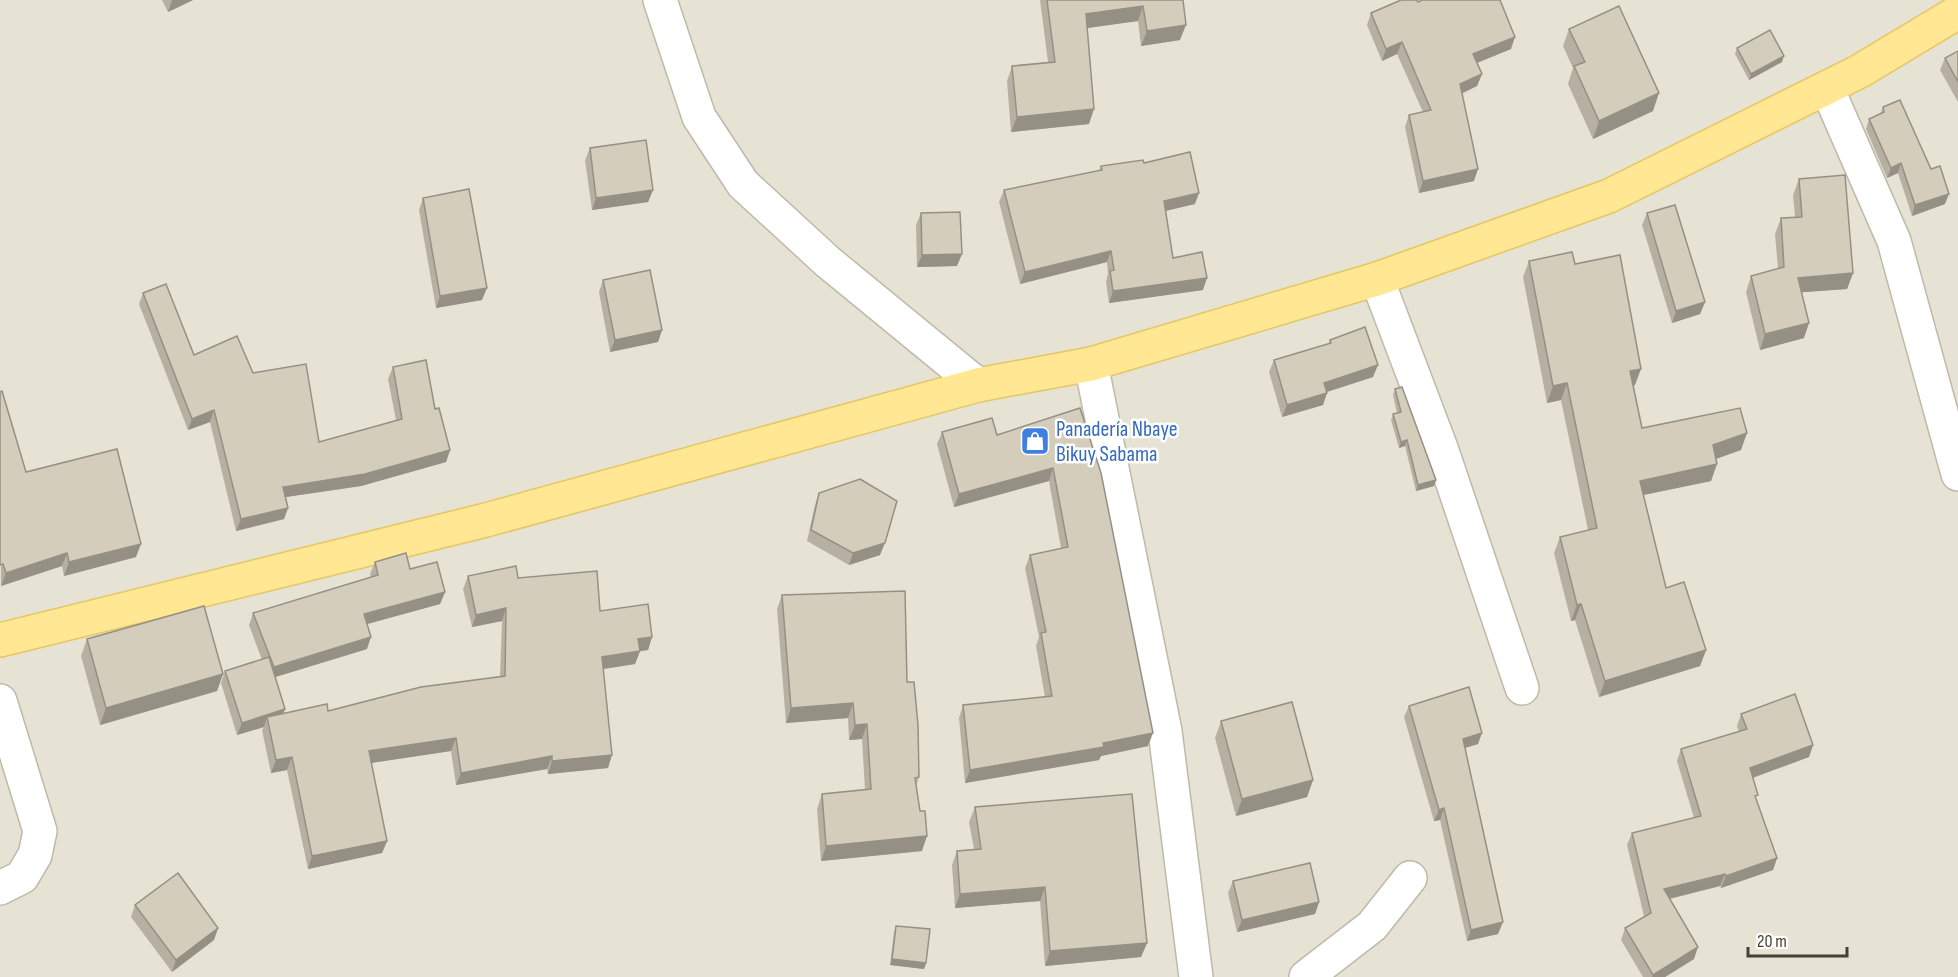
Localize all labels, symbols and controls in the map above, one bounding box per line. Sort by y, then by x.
place label: Panadería Nbaye Bikuy Sabama [1056,416,1178,468]
shop icon: Panadería Nbaye Bikuy Sabama [1019,425,1051,457]
scale bar [1748,920,1847,958]
text: 20 m [1757,931,1787,952]

